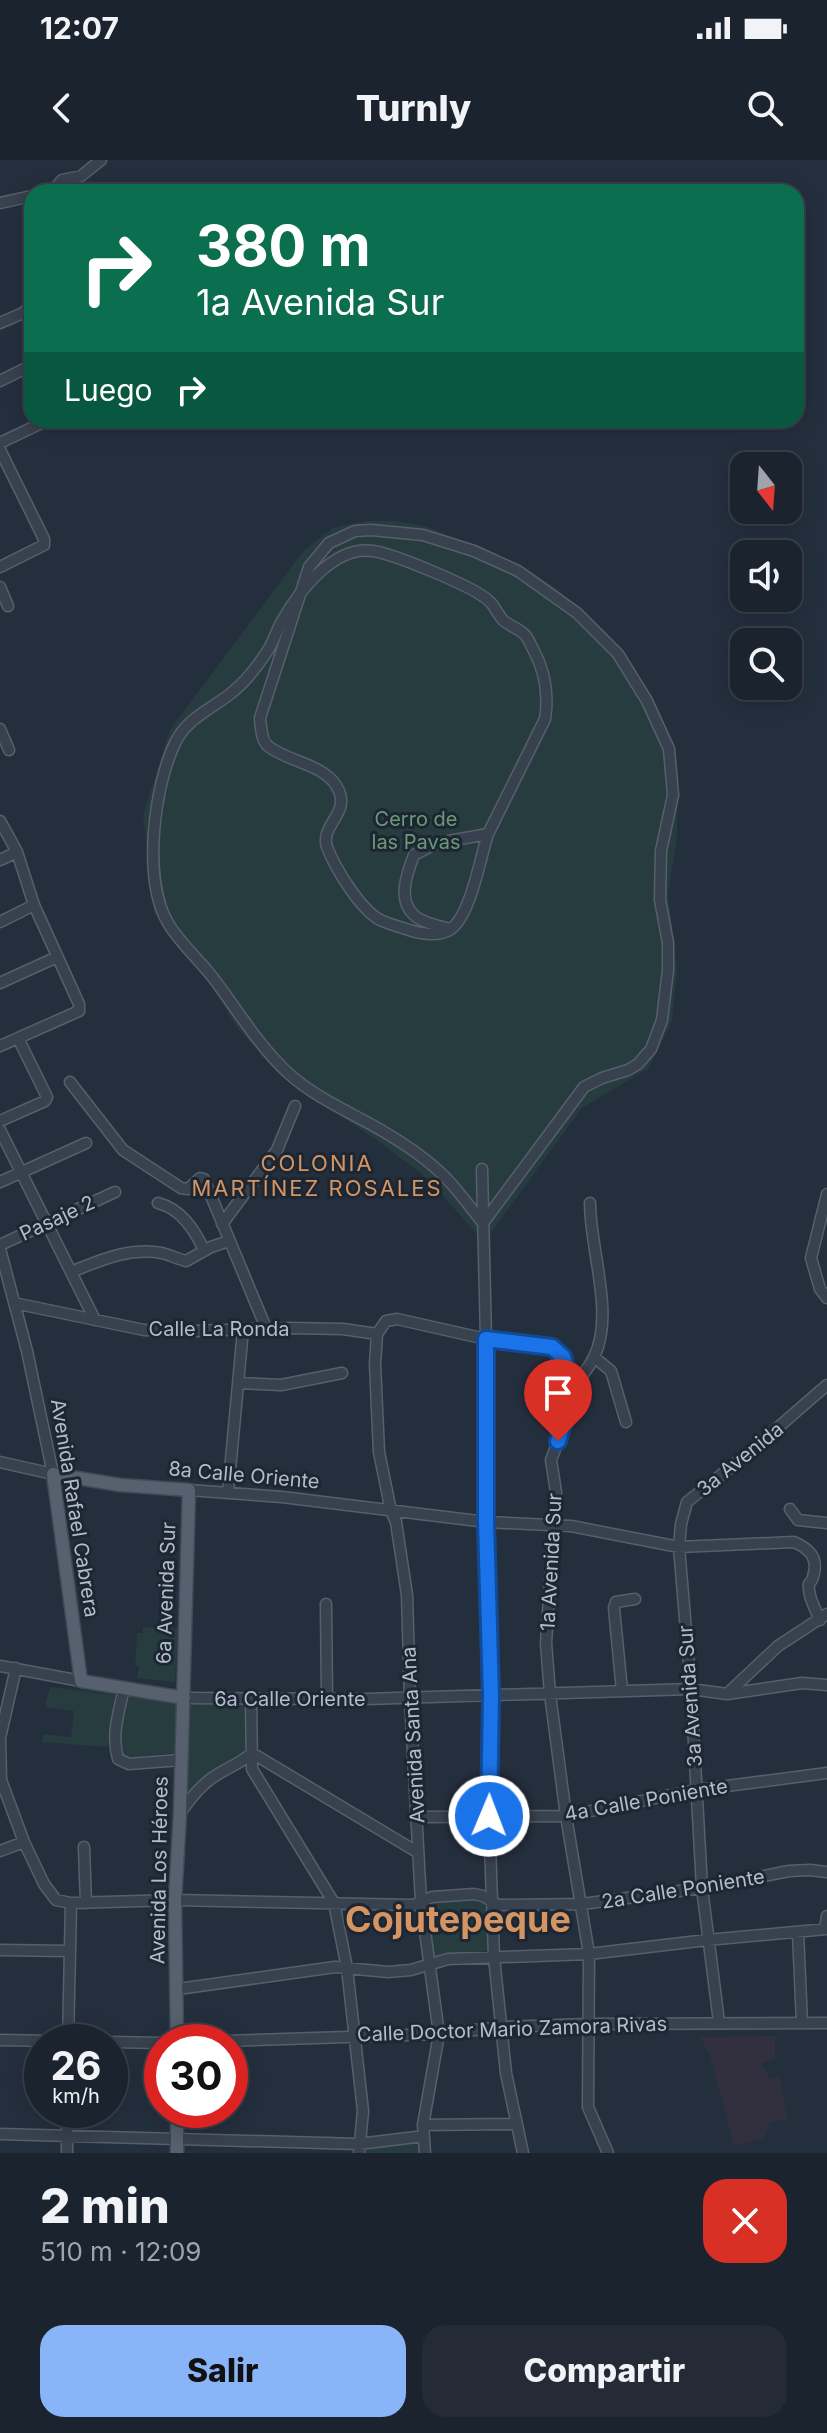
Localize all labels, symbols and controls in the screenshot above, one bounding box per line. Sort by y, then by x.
text: 12:07 [40,10,119,46]
icon: back [40,86,84,130]
text: Turnly [356,86,471,130]
icon: search [743,86,787,130]
text: 380 m [196,212,371,280]
icon: right [64,216,168,320]
text: 1a Avenida Sur [196,280,444,324]
icon: right [169,368,213,412]
text: Luego [64,372,153,408]
north arrow [730,452,802,524]
map controls [730,452,802,700]
button: sound [730,540,802,612]
button: search [730,628,802,700]
park label: Cerro de las Pavas [372,807,460,854]
district label: COLONIA MARTÍNEZ ROSALES [191,1150,443,1201]
street label: Pasaje 2 [16,1190,98,1246]
street label: Calle La Ronda [149,1317,289,1341]
pin [524,1359,592,1441]
icon: arrive [536,1371,580,1415]
street label: Avenida Rafael Cabrera [46,1397,104,1619]
street label: 3a Avenida [692,1417,788,1501]
street label: 8a Calle Oriente [167,1456,321,1494]
street label: 1a Avenida Sur [535,1492,567,1631]
street label: 6a Avenida Sur [152,1521,180,1664]
street label: 3a Avenida Sur [673,1624,707,1768]
street label: Avenida Santa Ana [396,1646,430,1824]
street label: 6a Calle Oriente [214,1687,366,1711]
position arrow [447,1774,531,1858]
street label: 4a Calle Poniente [562,1774,730,1826]
street label: Avenida Los Héroes [145,1776,173,1964]
street label: 2a Calle Poniente [600,1864,766,1914]
district label: Cojutepeque [345,1897,571,1941]
street label: Calle Doctor Mario Zamora Rivas [357,2012,667,2046]
speed limit sign: 30 [144,2024,248,2128]
text: 26 [50,2041,102,2090]
text: km/h [52,2084,100,2108]
text: 2 min [40,2176,170,2235]
button: close [703,2179,787,2263]
text: 510 m · 12:09 [40,2236,201,2267]
button: Salir [40,2325,406,2417]
button: Compartir [422,2325,787,2417]

